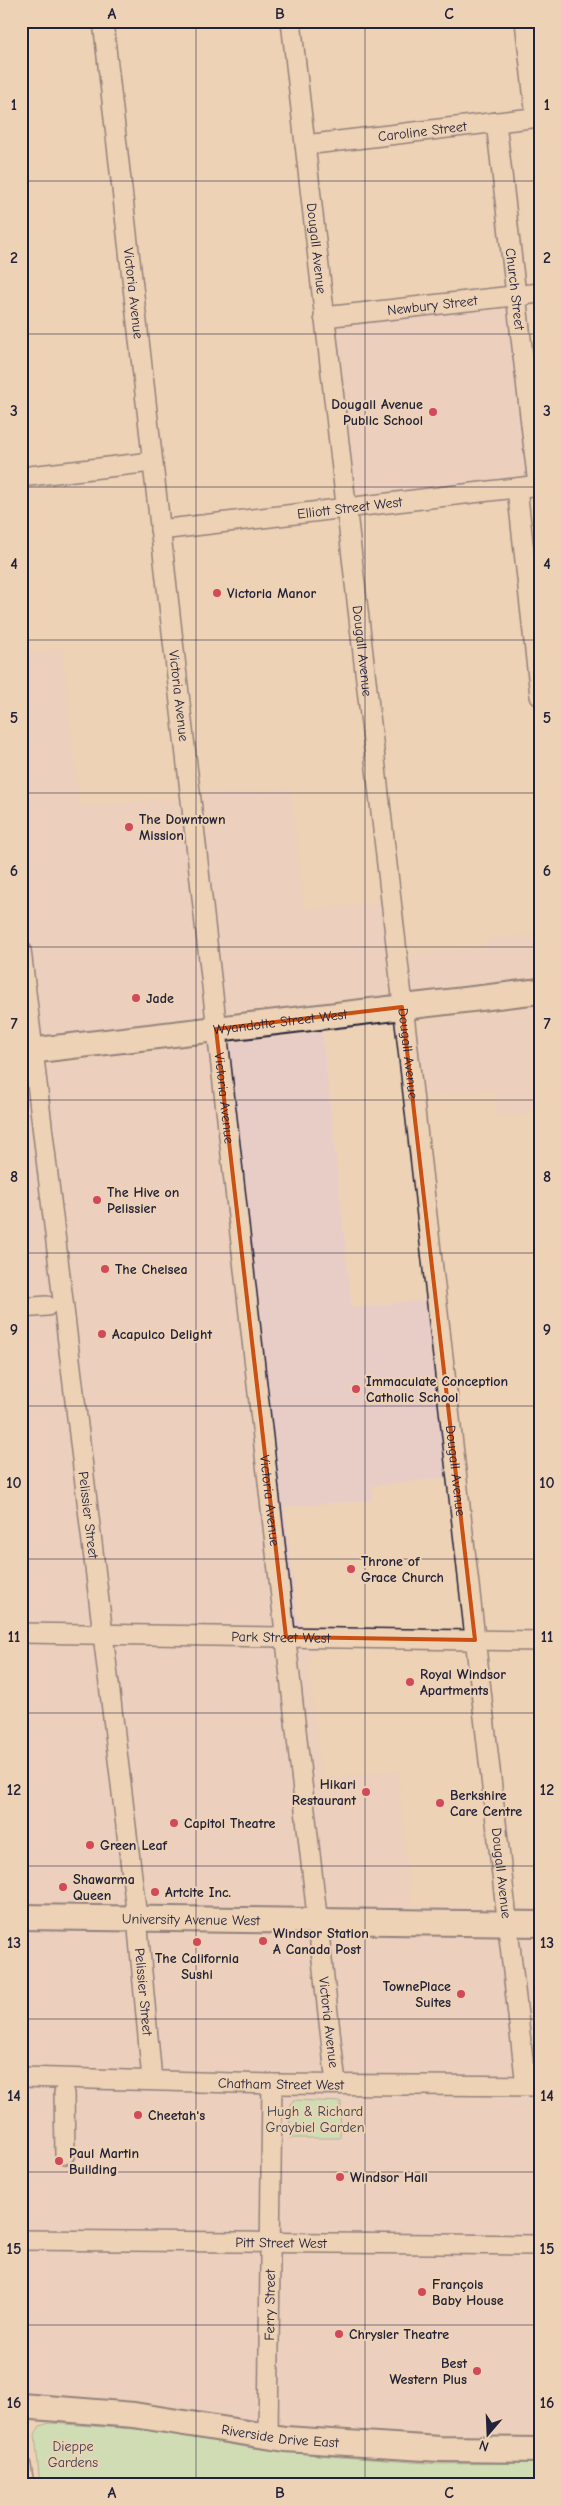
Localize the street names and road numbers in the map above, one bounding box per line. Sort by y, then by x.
street label: Caroline Street [377,118,469,145]
street label: Dougall Avenue [303,202,330,295]
street label: Victoria Avenue [120,247,147,340]
street label: Church Street [502,247,528,332]
street label: Newbury Street [386,292,479,319]
street label: Elliott Street West [296,493,404,523]
street label: Dougall Avenue [349,605,376,697]
street label: Victoria Avenue [165,649,192,742]
street label: Wyandotte Street West [212,1006,349,1038]
street label: Dougall Avenue [394,1007,422,1100]
street label: Victoria Avenue [211,1052,238,1145]
street label: Dougall Avenue [442,1424,469,1517]
street label: Victoria Avenue [256,1454,283,1547]
street label: Pelissier Street [75,1470,102,1561]
street label: Park Street West [231,1628,332,1647]
street label: Dougall Avenue [488,1827,515,1920]
street label: University Avenue West [122,1910,261,1929]
street label: Pelissier Street [131,1947,156,2037]
street label: Victoria Avenue [315,1976,342,2069]
street label: Chatham Street West [218,2074,345,2094]
street label: Pitt Street West [235,2234,328,2252]
street label: Ferry Street [261,2268,279,2341]
street label: Riverside Drive East [220,2421,340,2452]

